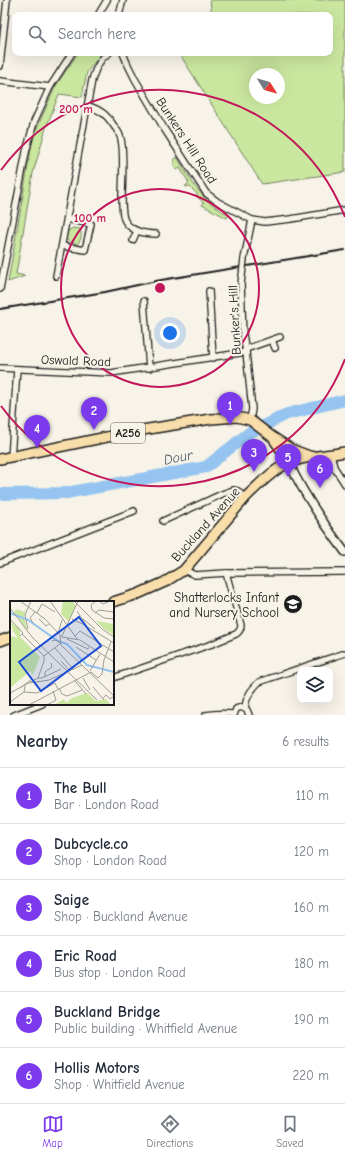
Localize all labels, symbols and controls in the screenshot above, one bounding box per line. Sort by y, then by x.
search box [12,12,333,56]
icon: search [26,23,48,45]
text: Search here [58,25,136,43]
north arrow [249,68,285,104]
street label: Bunkers Hill Road [153,94,220,186]
text: 200 m [59,102,93,116]
text: 100 m [74,211,106,225]
centre of rings [153,281,167,295]
street label: Bunker's Hill [225,285,244,355]
your location [160,323,180,343]
street label: Oswald Road [41,352,111,369]
pin: 1 [217,392,243,425]
pin: 2 [81,397,107,430]
pin: 4 [24,415,50,448]
road number: A256 [111,423,145,443]
pin: 3 [241,439,267,472]
pin: 5 [275,444,301,477]
water label: Dour [162,446,195,469]
pin: 6 [307,455,333,488]
street label: Buckland Avenue [168,484,243,565]
place label: Shatterlocks Infant and Nursery School [169,590,280,620]
school or university icon: Shatterlocks Infant and Nursery School [282,593,304,615]
inset map [10,601,114,705]
map controls [297,667,333,703]
button: layers [297,667,333,703]
text: Nearby [16,732,67,751]
text: 6 results [282,734,329,749]
text: The Bull [54,779,107,797]
text: 1 [26,788,32,803]
text: 110 m [296,788,329,803]
text: Bar · London Road [54,797,159,812]
text: Dubcycle.co [54,835,128,853]
text: 2 [26,844,32,859]
text: 120 m [294,844,329,859]
text: Shop · London Road [54,853,167,868]
text: Saige [54,891,89,909]
text: 3 [26,900,32,915]
text: 160 m [294,900,329,915]
text: Shop · Buckland Avenue [54,909,188,924]
text: Eric Road [54,947,117,965]
text: 4 [26,956,32,971]
text: 180 m [294,956,329,971]
text: Bus stop · London Road [54,965,186,980]
text: Buckland Bridge [54,1003,160,1021]
text: 5 [26,1012,32,1027]
text: 190 m [294,1012,329,1027]
text: Public building · Whitfield Avenue [54,1021,237,1036]
text: Hollis Motors [54,1059,139,1077]
text: 6 [26,1068,32,1083]
text: 220 m [292,1068,329,1083]
text: Shop · Whitfield Avenue [54,1077,185,1092]
tab: Map [42,1113,64,1150]
tab: Directions [147,1113,193,1150]
tab: Saved [276,1113,303,1150]

